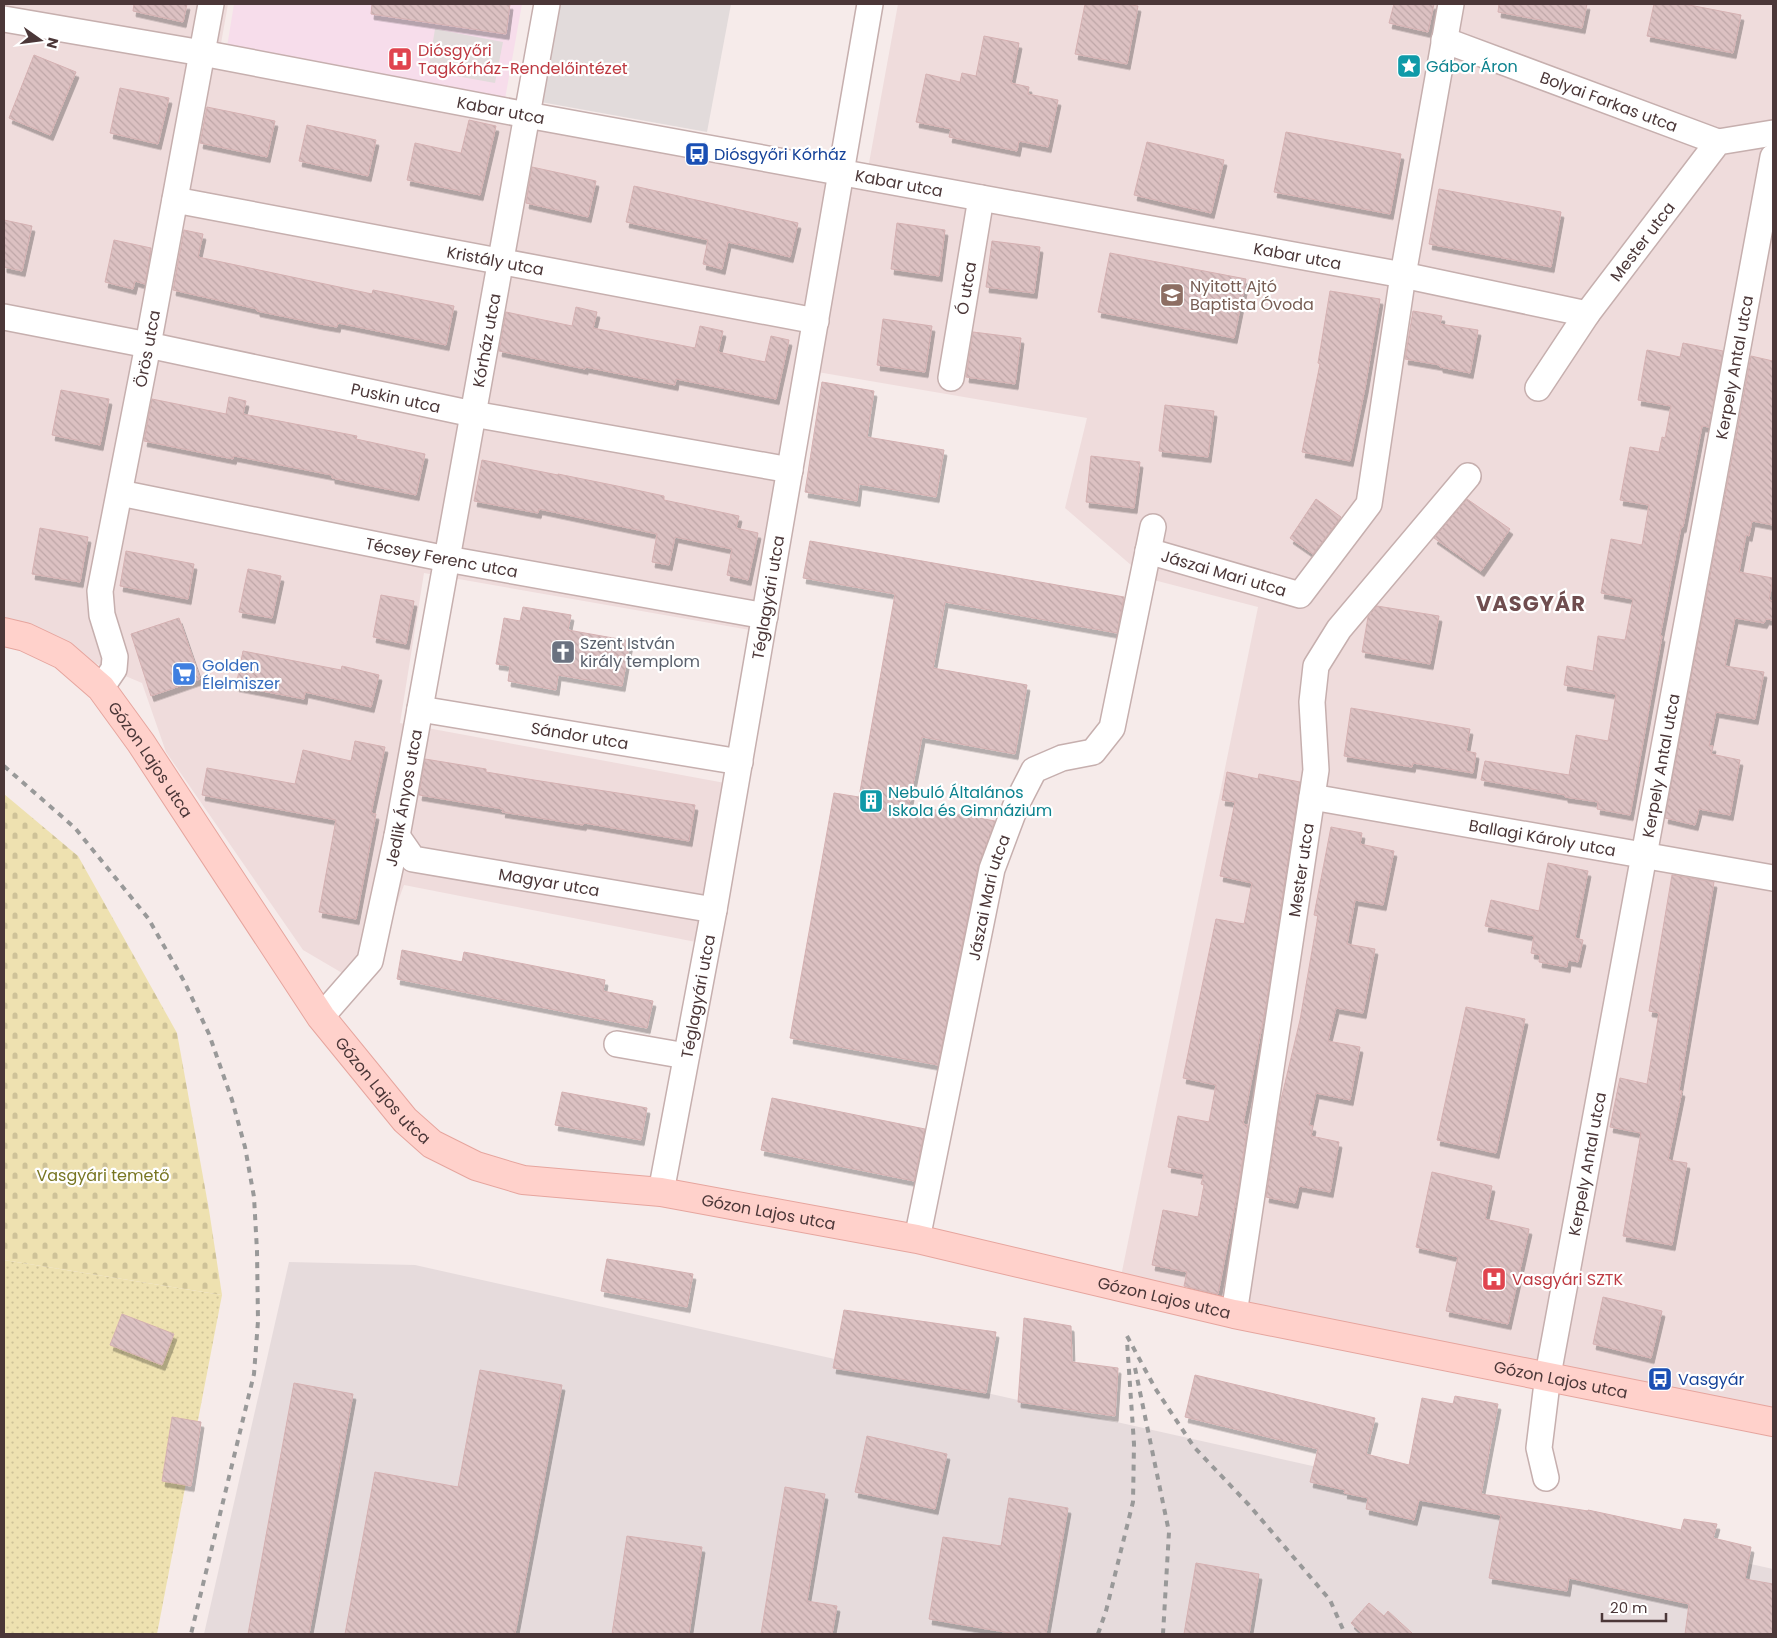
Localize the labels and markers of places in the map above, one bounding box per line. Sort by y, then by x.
place label: Diósgyőri Tagkórház-Rendelőintézet [418,39,628,80]
hospital icon: Diósgyőri Tagkórház-Rendelőintézet [387,46,413,72]
place icon: Gábor Áron [1396,53,1422,79]
place label: Gábor Áron [1426,55,1518,78]
bus stop icon: Diósgyőri Kórház [684,141,710,167]
place label: Diósgyőri Kórház [714,143,846,166]
place label: Nyitott Ajtó Baptista Óvoda [1190,275,1314,316]
school or university icon: Nyitott Ajtó Baptista Óvoda [1159,282,1185,308]
place label: Szent István király templom [580,632,700,673]
church icon: Szent István király templom [550,639,576,665]
place label: Golden Élelmiszer [202,654,280,695]
supermarket icon: Golden Élelmiszer [171,661,197,687]
place label: Nebuló Általános Iskola és Gimnázium [888,781,1052,822]
building icon: Nebuló Általános Iskola és Gimnázium [858,788,884,814]
hospital icon: Vasgyári SZTK [1481,1266,1507,1292]
place label: Vasgyári SZTK [1512,1268,1624,1291]
bus stop icon: Vasgyár [1647,1366,1673,1392]
place label: Vasgyár [1678,1368,1745,1391]

